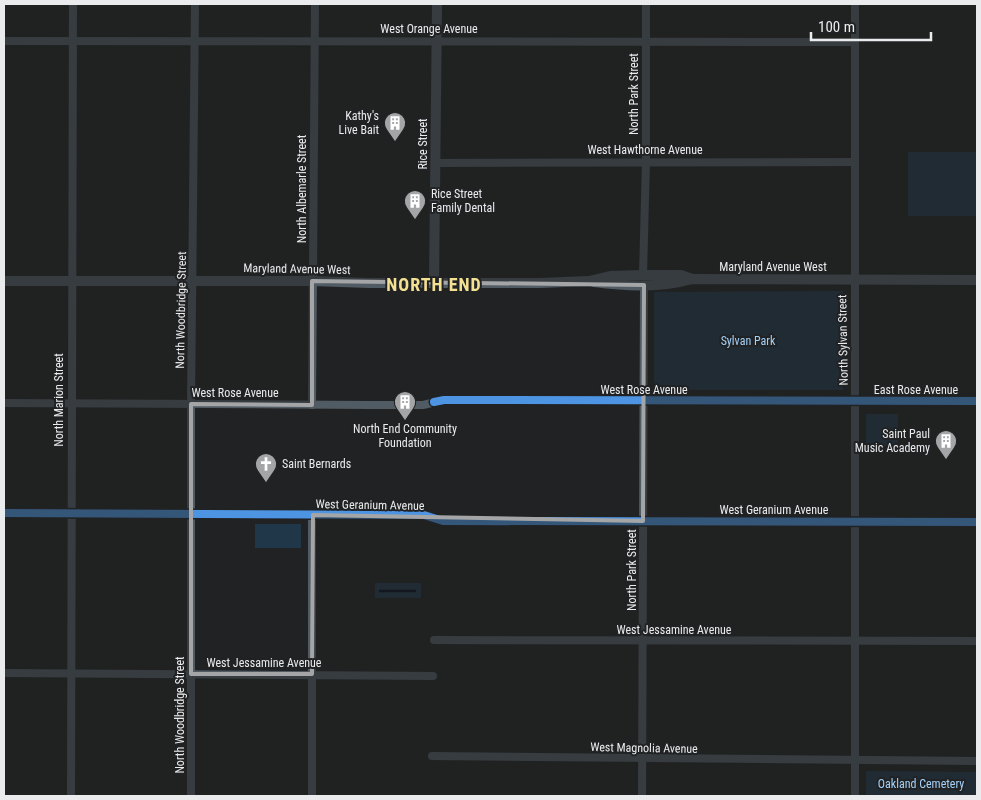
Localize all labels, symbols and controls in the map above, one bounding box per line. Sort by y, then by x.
scale bar [811,10,931,42]
text: 100 m [818,18,855,36]
street label: West Orange Avenue [380,22,478,36]
street label: North Park Street [627,53,641,135]
place label: Kathy's Live Bait [339,109,379,137]
building icon: Kathy's Live Bait [383,111,407,142]
street label: Rice Street [416,118,430,170]
street label: North Albemarle Street [295,134,309,243]
street label: West Hawthorne Avenue [587,143,703,157]
place label: Rice Street Family Dental [431,187,495,215]
building icon: Rice Street Family Dental [403,189,427,220]
street label: North Woodbridge Street [173,251,189,369]
street label: Maryland Avenue West [719,260,827,274]
street label: Maryland Avenue West [243,261,351,277]
district label: NORTH END [386,274,482,295]
street label: North Sylvan Street [835,294,851,386]
park label: Sylvan Park [721,334,776,348]
street label: North Marion Street [52,353,66,447]
street label: West Rose Avenue [600,383,688,397]
street label: East Rose Avenue [874,383,959,397]
street label: West Rose Avenue [191,386,279,400]
building icon: North End Community Foundation [393,390,417,421]
place label: North End Community Foundation [353,422,457,450]
place label: Saint Paul Music Academy [855,427,930,455]
building icon: Saint Paul Music Academy [934,429,958,460]
church icon: Saint Bernards [254,452,278,483]
place label: Saint Bernards [282,457,351,471]
street label: West Geranium Avenue [315,497,425,513]
street label: West Geranium Avenue [720,503,829,517]
street label: North Park Street [625,529,639,611]
street label: West Jessamine Avenue [616,623,732,637]
street label: North Woodbridge Street [173,656,187,774]
street label: West Jessamine Avenue [206,656,322,670]
street label: West Magnolia Avenue [590,740,698,756]
park label: Oakland Cemetery [878,777,964,791]

